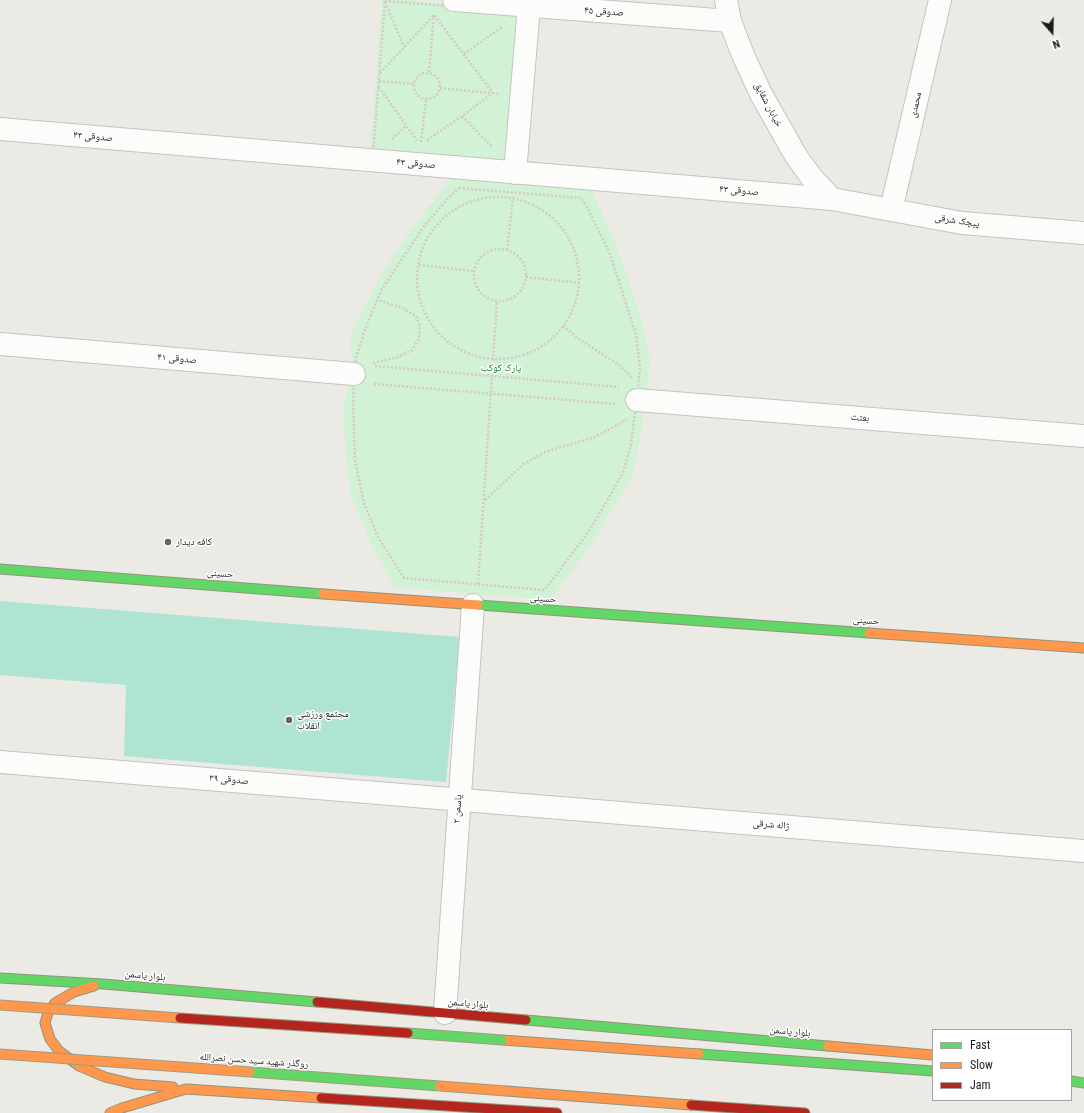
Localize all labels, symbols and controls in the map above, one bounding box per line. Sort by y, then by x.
street label: صدوقی ۴۵ [584,5,624,19]
north arrow [1032,12,1072,52]
text: N [1051,36,1062,51]
street label: خیابان شقایق [751,81,785,129]
street label: محمدی [907,91,925,119]
street label: صدوقی ۴۳ [73,129,113,145]
street label: صدوقی ۴۳ [396,156,436,172]
street label: صدوقی ۴۳ [719,183,759,199]
street label: پیچک شرقی [934,212,980,230]
street label: صدوقی ۴۱ [157,351,197,367]
park label: پارک کوکب [481,362,521,374]
street label: بعثت [850,411,870,425]
place label: کافه دیدار [176,536,212,548]
marker: کافه دیدار [163,537,173,547]
street label: حسینی [206,567,234,581]
street label: حسینی [529,592,557,606]
street label: حسینی [852,614,880,628]
place label: مجتمع ورزشی انقلاب [297,708,349,732]
marker: مجتمع ورزشی انقلاب [284,715,294,725]
street label: صدوقی ۳۹ [209,772,249,788]
street label: یاسمن ۲ [451,794,465,824]
street label: ژاله شرقی [752,817,790,833]
street label: بلوار یاسمن [124,968,166,984]
street label: بلوار یاسمن [447,996,489,1012]
street label: بلوار یاسمن [769,1024,811,1040]
legend [932,1029,1072,1101]
text: Fast [970,1038,990,1052]
street label: روگذر شهید سید حسن نصرالله [199,1051,309,1071]
text: Slow [970,1058,993,1072]
text: Jam [970,1078,991,1092]

